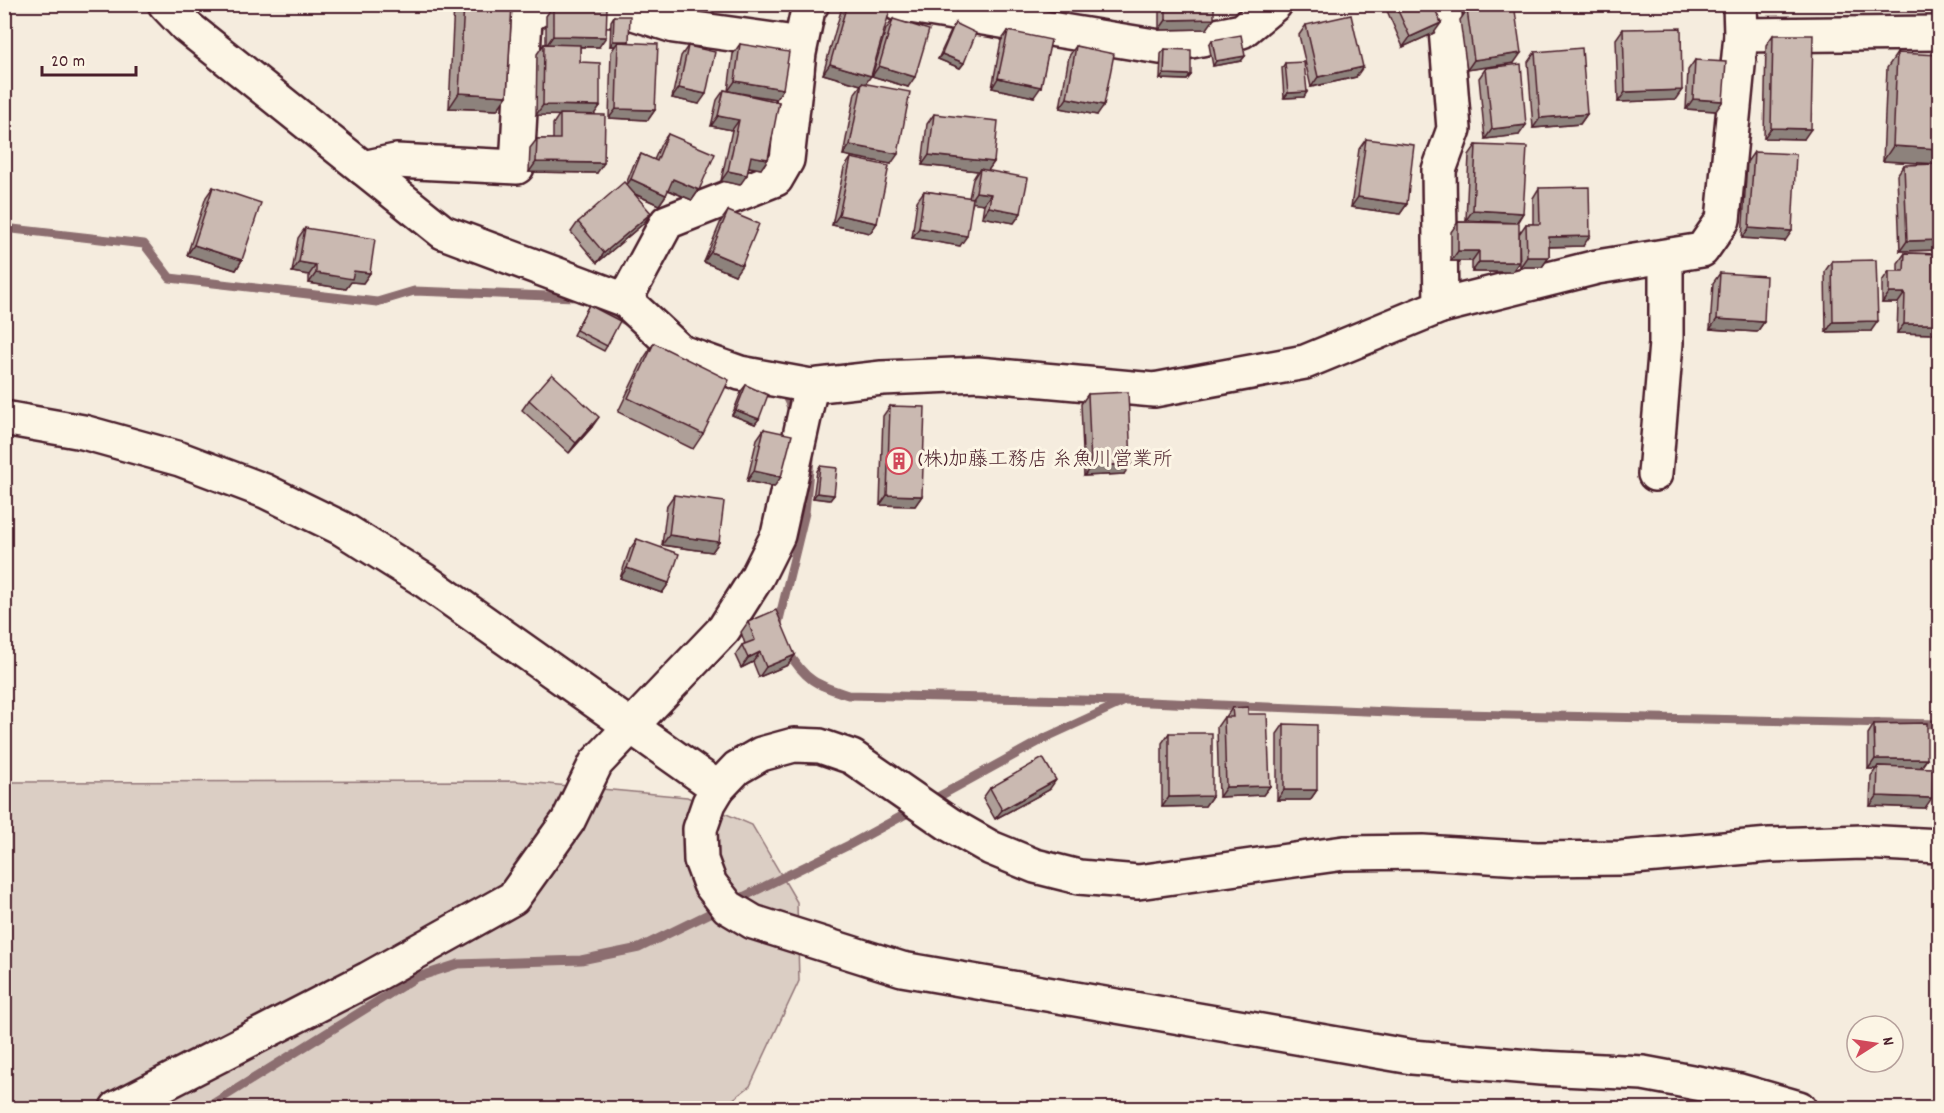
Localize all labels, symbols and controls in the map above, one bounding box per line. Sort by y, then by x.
scale bar [42,39,136,77]
text: 20 m [51,50,85,75]
building icon: (株)加藤工務店 糸魚川営業所 [884,446,914,476]
place label: (株)加藤工務店 糸魚川営業所 [918,447,1173,475]
north arrow [1845,1014,1905,1074]
text: N [1875,1035,1899,1048]

